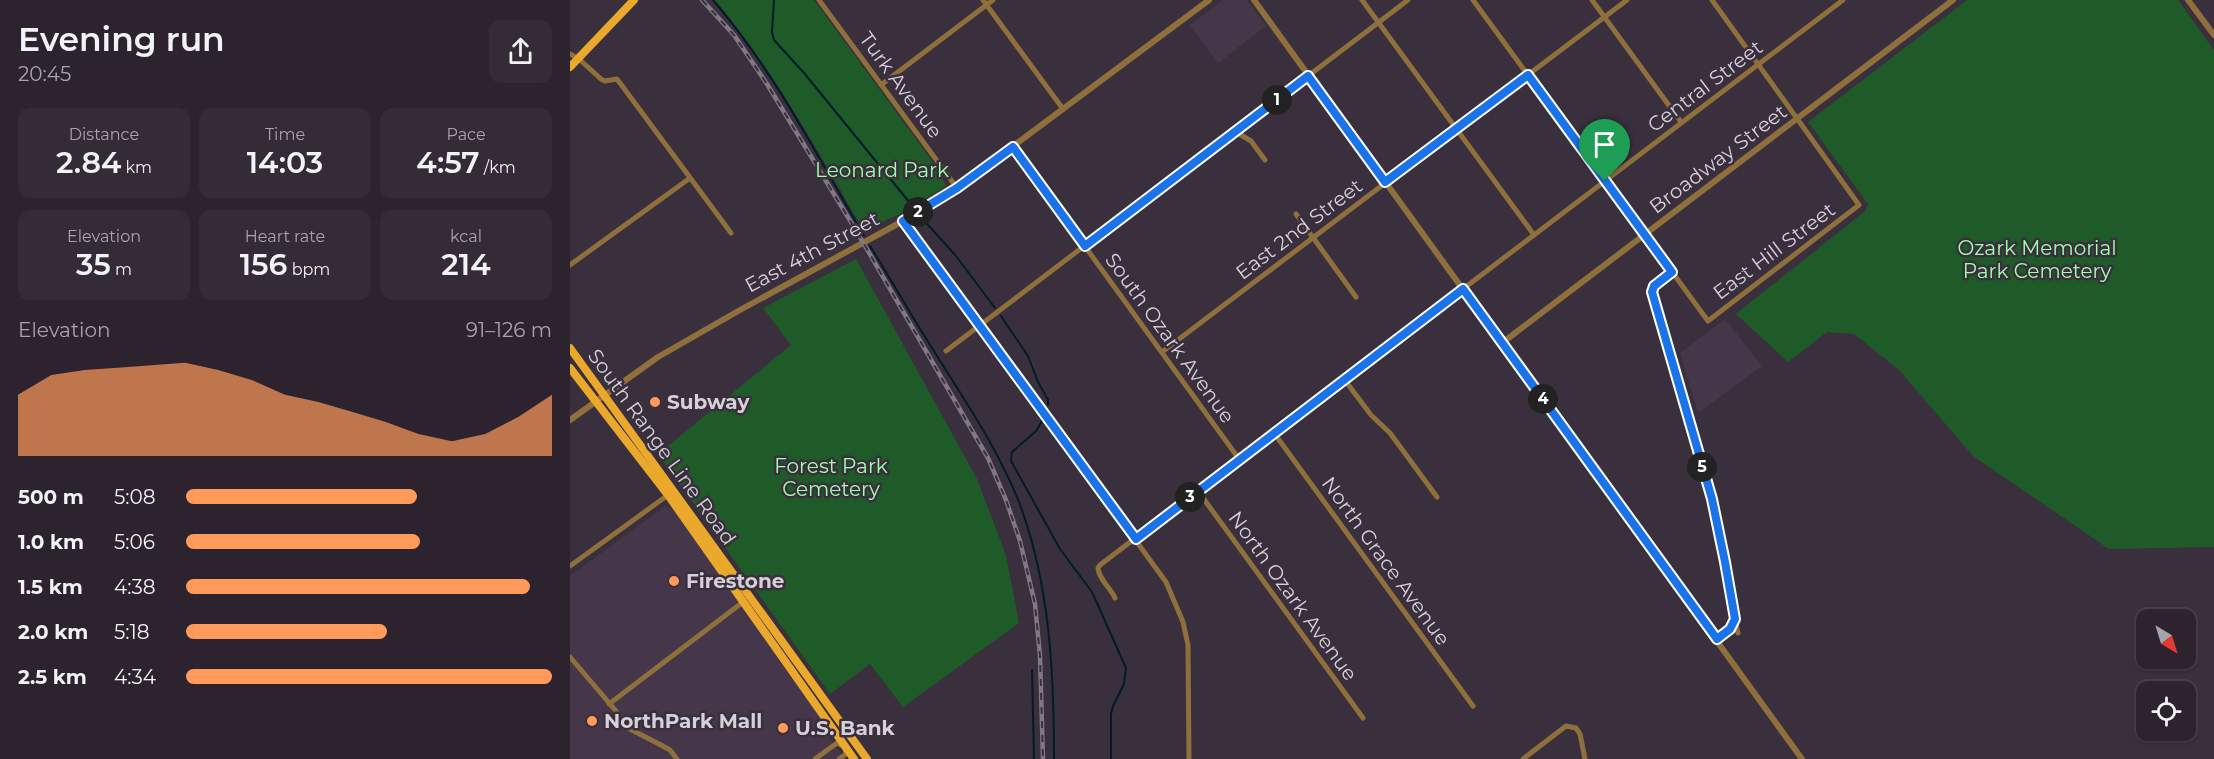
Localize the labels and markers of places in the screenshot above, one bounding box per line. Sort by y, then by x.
pin: 1 [1262,85,1292,115]
pin [1579,119,1630,181]
pin: 2 [903,197,933,227]
pin: 4 [1528,384,1558,414]
place label: Subway [667,390,750,414]
marker: Subway [648,395,662,409]
pin: 5 [1687,452,1717,482]
pin: 3 [1175,482,1205,512]
place label: Firestone [686,569,784,593]
marker: Firestone [667,574,681,588]
place label: NorthPark Mall [604,709,762,733]
marker: NorthPark Mall [585,714,599,728]
place label: U.S. Bank [795,716,896,740]
marker: U.S. Bank [776,721,790,735]

